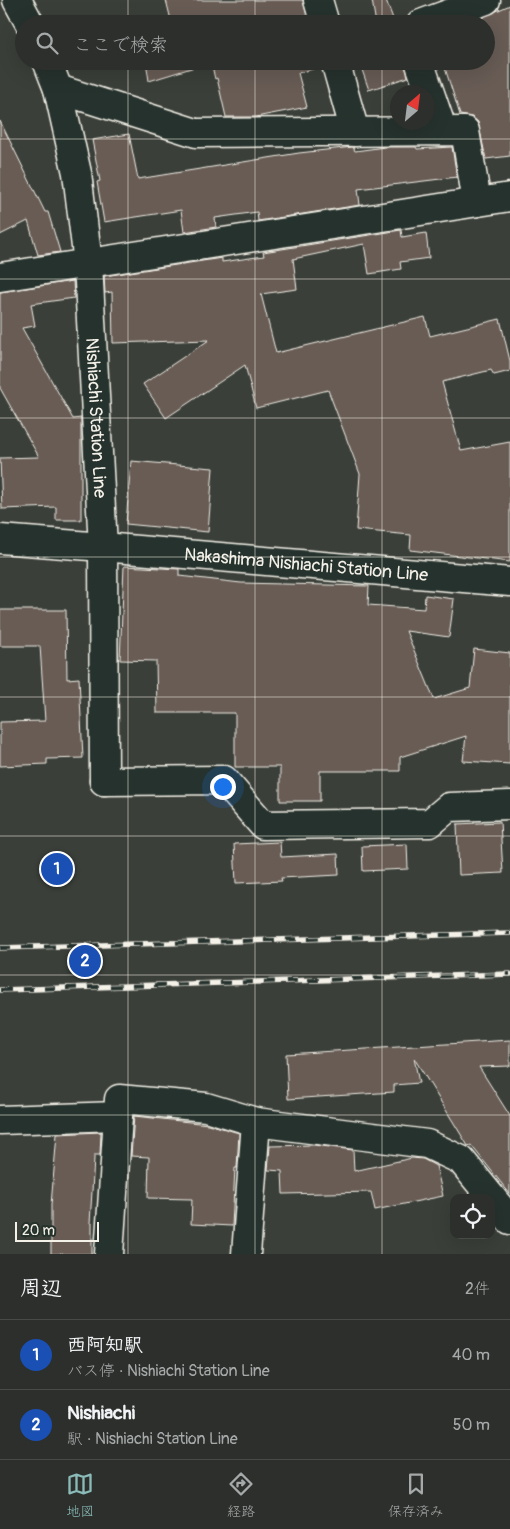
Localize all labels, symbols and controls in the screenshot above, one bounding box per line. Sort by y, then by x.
search box [15,15,495,70]
icon: search [33,29,61,57]
text: ここで検索 [73,33,168,57]
north arrow [390,85,435,130]
street label: Nishiachi Station Line [80,337,111,499]
street label: Nakashima Nishiachi Station Line [183,543,429,587]
your location [210,774,236,800]
pin: 1 [41,850,73,888]
pin: 2 [69,942,101,980]
map controls [450,1194,495,1239]
button: locate [450,1194,495,1239]
scale bar [15,1219,99,1242]
text: 20 m [22,1222,55,1239]
text: 周辺 [20,1275,62,1302]
text: 2件 [465,1279,490,1299]
text: 西阿知駅 [67,1333,143,1357]
text: 1 [33,1345,39,1365]
text: 40 m [452,1345,490,1365]
text: バス停 · Nishiachi Station Line [67,1361,270,1381]
text: Nishiachi [67,1401,135,1425]
text: 2 [32,1415,40,1435]
text: 50 m [453,1415,490,1435]
text: 駅 · Nishiachi Station Line [67,1429,238,1449]
tab: 地図 [66,1470,94,1520]
tab: 経路 [227,1470,255,1520]
tab: 保存済み [388,1470,444,1520]

